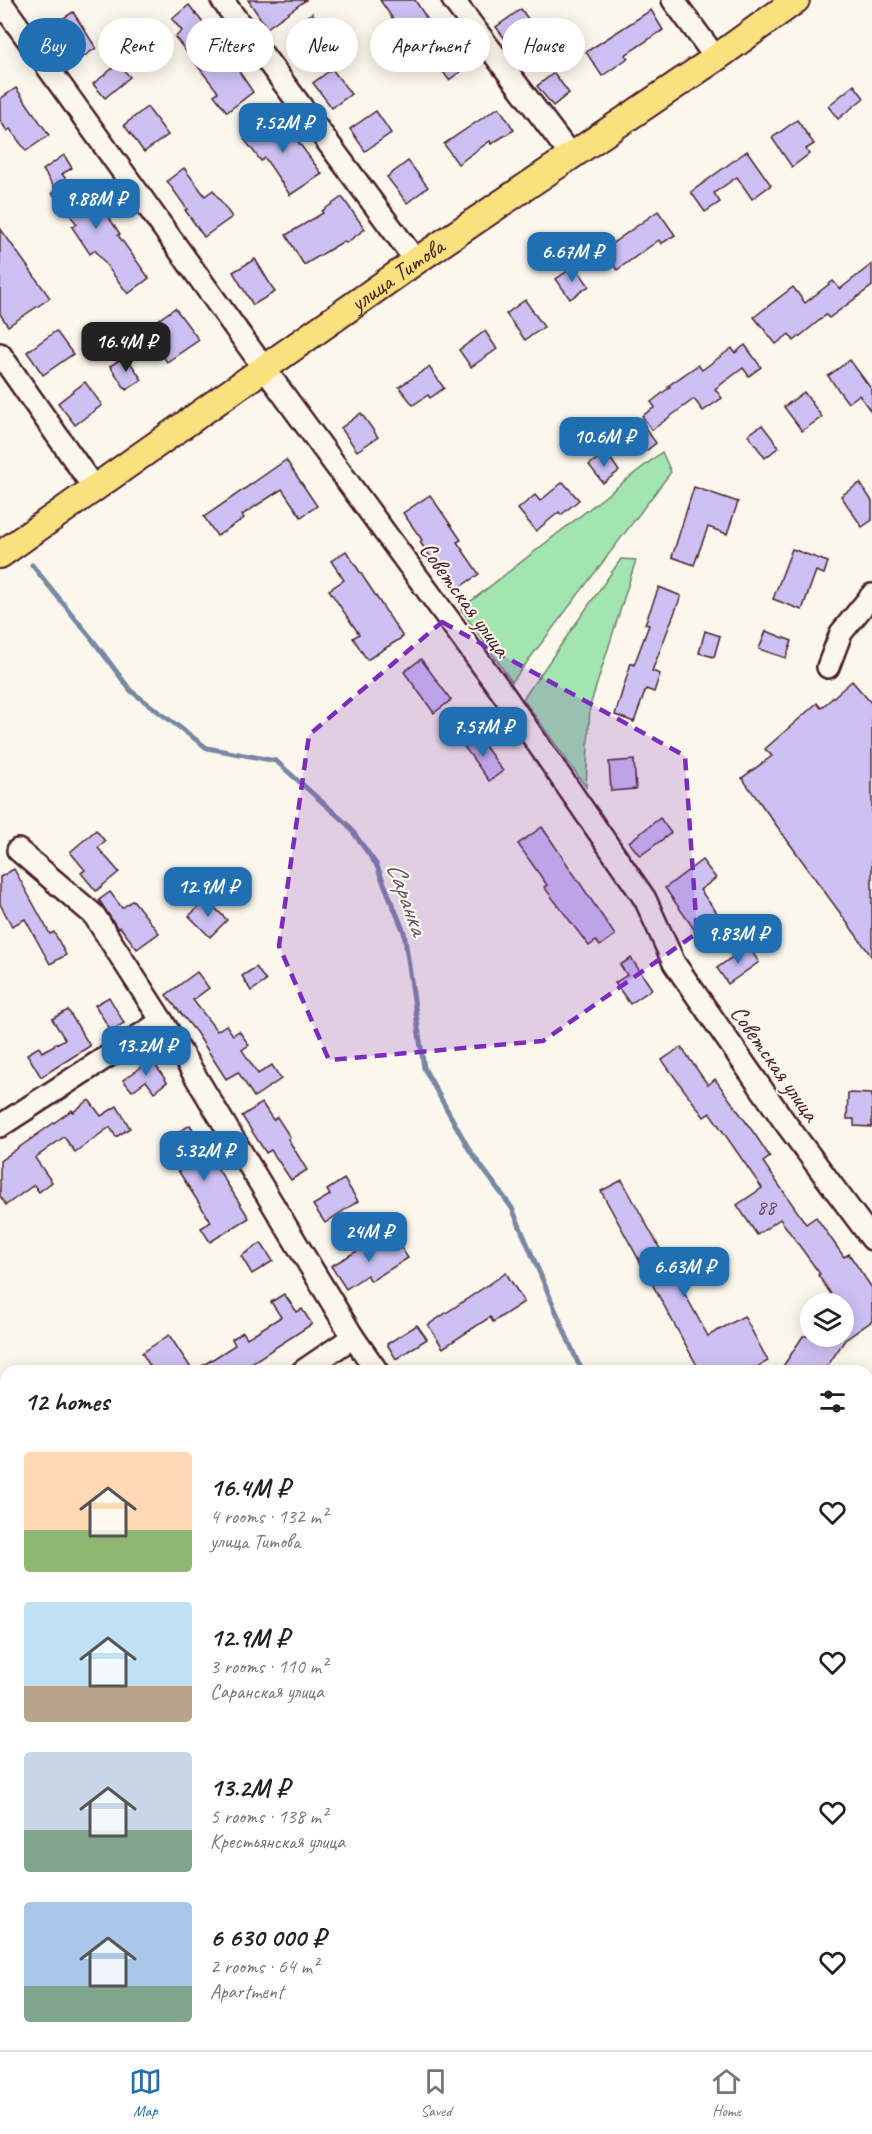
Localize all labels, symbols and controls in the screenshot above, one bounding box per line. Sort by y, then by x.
chip: Buy [18,18,86,72]
chip: Rent [98,18,174,72]
chip: Filters [186,18,274,72]
chip: New [286,18,358,72]
chip: Apartment [370,18,490,72]
chip: House [502,18,585,72]
pin: 7.52M ₽ [228,103,338,154]
text: 7.52M ₽ [253,110,313,135]
pin: 9.88M ₽ [41,179,151,230]
text: 9.88M ₽ [66,186,126,211]
street label: улица Титова [342,230,452,319]
pin: 6.67M ₽ [517,232,627,283]
text: 6.67M ₽ [541,239,603,264]
pin: 16.4M ₽ [71,322,181,373]
text: 16.4M ₽ [95,329,157,354]
pin: 10.6M ₽ [549,417,659,468]
text: 10.6M ₽ [573,424,635,449]
street label: Советская улица [413,535,518,664]
pin: 7.57M ₽ [428,707,538,758]
text: 7.57M ₽ [453,714,513,739]
water label: Саранка [379,857,437,942]
pin: 12.9M ₽ [153,867,263,918]
text: 12.9M ₽ [178,874,238,899]
pin: 9.83M ₽ [683,914,793,965]
text: 9.83M ₽ [708,921,768,946]
street label: Советская улица [724,999,827,1128]
pin: 13.2M ₽ [91,1026,201,1077]
text: 13.2M ₽ [116,1033,176,1058]
pin: 5.32M ₽ [149,1131,259,1182]
text: 5.32M ₽ [174,1138,234,1163]
house number: 88 [757,1194,778,1220]
pin: 24M ₽ [327,1212,411,1263]
text: 24M ₽ [345,1219,393,1244]
pin: 6.63M ₽ [629,1247,739,1298]
text: 6.63M ₽ [653,1254,715,1279]
map controls [800,1293,854,1347]
button: layers [800,1293,854,1347]
text: 12 homes [24,1385,109,1418]
icon: filters [816,1385,849,1418]
text: 16.4M ₽ [210,1471,289,1504]
icon: home [72,1476,144,1548]
icon: heart [816,1496,849,1529]
text: 4 rooms · 132 m² [210,1504,327,1529]
text: улица Титова [210,1529,300,1554]
text: 12.9M ₽ [210,1621,289,1654]
icon: home [72,1626,144,1698]
icon: heart [816,1646,849,1679]
text: 3 rooms · 110 m² [210,1654,327,1679]
text: Саранская улица [210,1679,324,1704]
text: 13.2M ₽ [210,1771,289,1804]
icon: home [72,1776,144,1848]
icon: heart [816,1796,849,1829]
text: 5 rooms · 138 m² [210,1804,327,1829]
text: Крестьянская улица [210,1829,345,1854]
text: 6 630 000 ₽ [210,1921,325,1954]
icon: home [72,1926,144,1998]
icon: heart [816,1946,849,1979]
text: 2 rooms · 64 m² [210,1954,318,1979]
text: Apartment [210,1979,283,2004]
tab: Map [129,2065,162,2121]
tab: Saved [419,2065,452,2121]
tab: Home [710,2065,743,2121]

